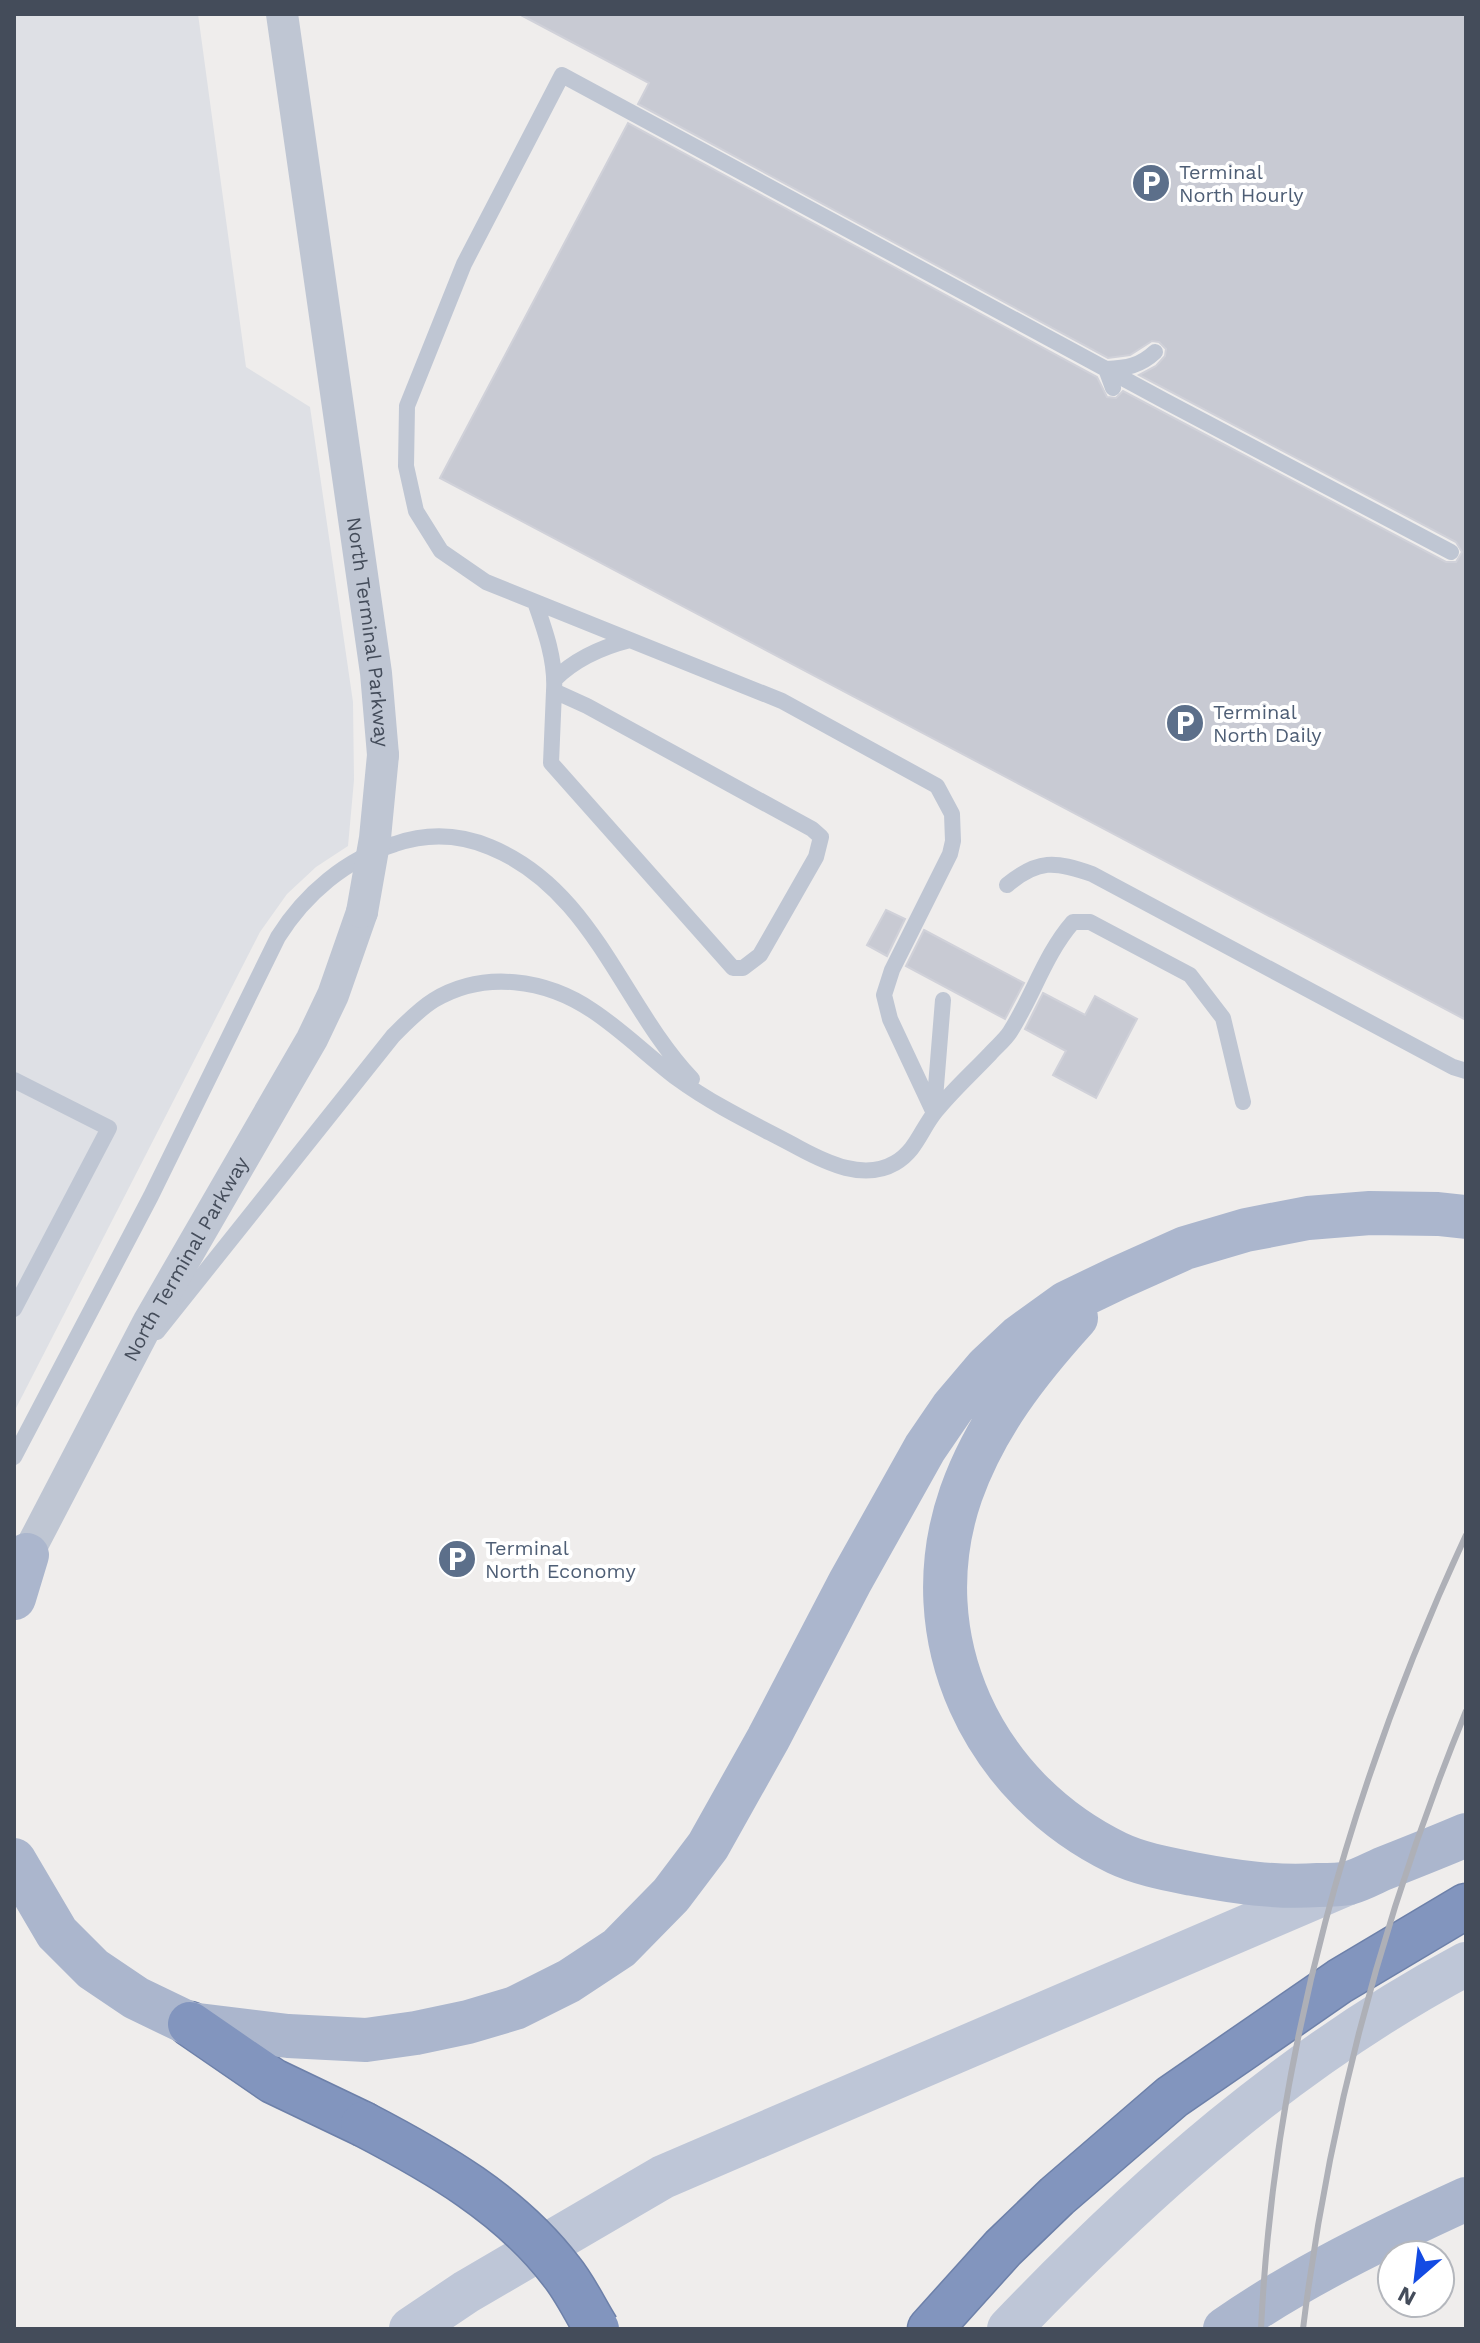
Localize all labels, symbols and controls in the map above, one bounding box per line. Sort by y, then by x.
place label: Terminal North Hourly [1179,160,1304,207]
parking icon: Terminal North Hourly [1130,162,1172,204]
street label: North Terminal Parkway [342,515,394,749]
place label: Terminal North Daily [1213,700,1322,747]
parking icon: Terminal North Daily [1164,702,1206,744]
street label: North Terminal Parkway [118,1152,254,1365]
place label: Terminal North Economy [485,1536,636,1583]
parking icon: Terminal North Economy [436,1538,478,1580]
north arrow [1376,2239,1456,2319]
text: N [1394,2281,1420,2311]

